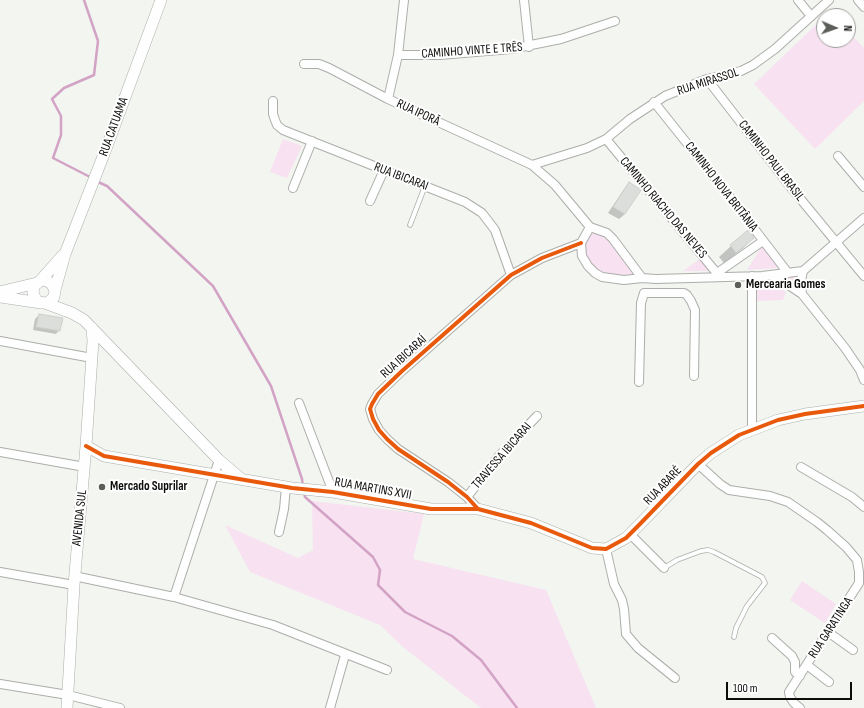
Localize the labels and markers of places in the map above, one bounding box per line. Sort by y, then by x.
place label: Mercearia Gomes [746,277,826,293]
marker: Mercearia Gomes [733,280,743,290]
place label: Mercado Suprilar [110,479,187,495]
marker: Mercado Suprilar [97,482,107,492]

